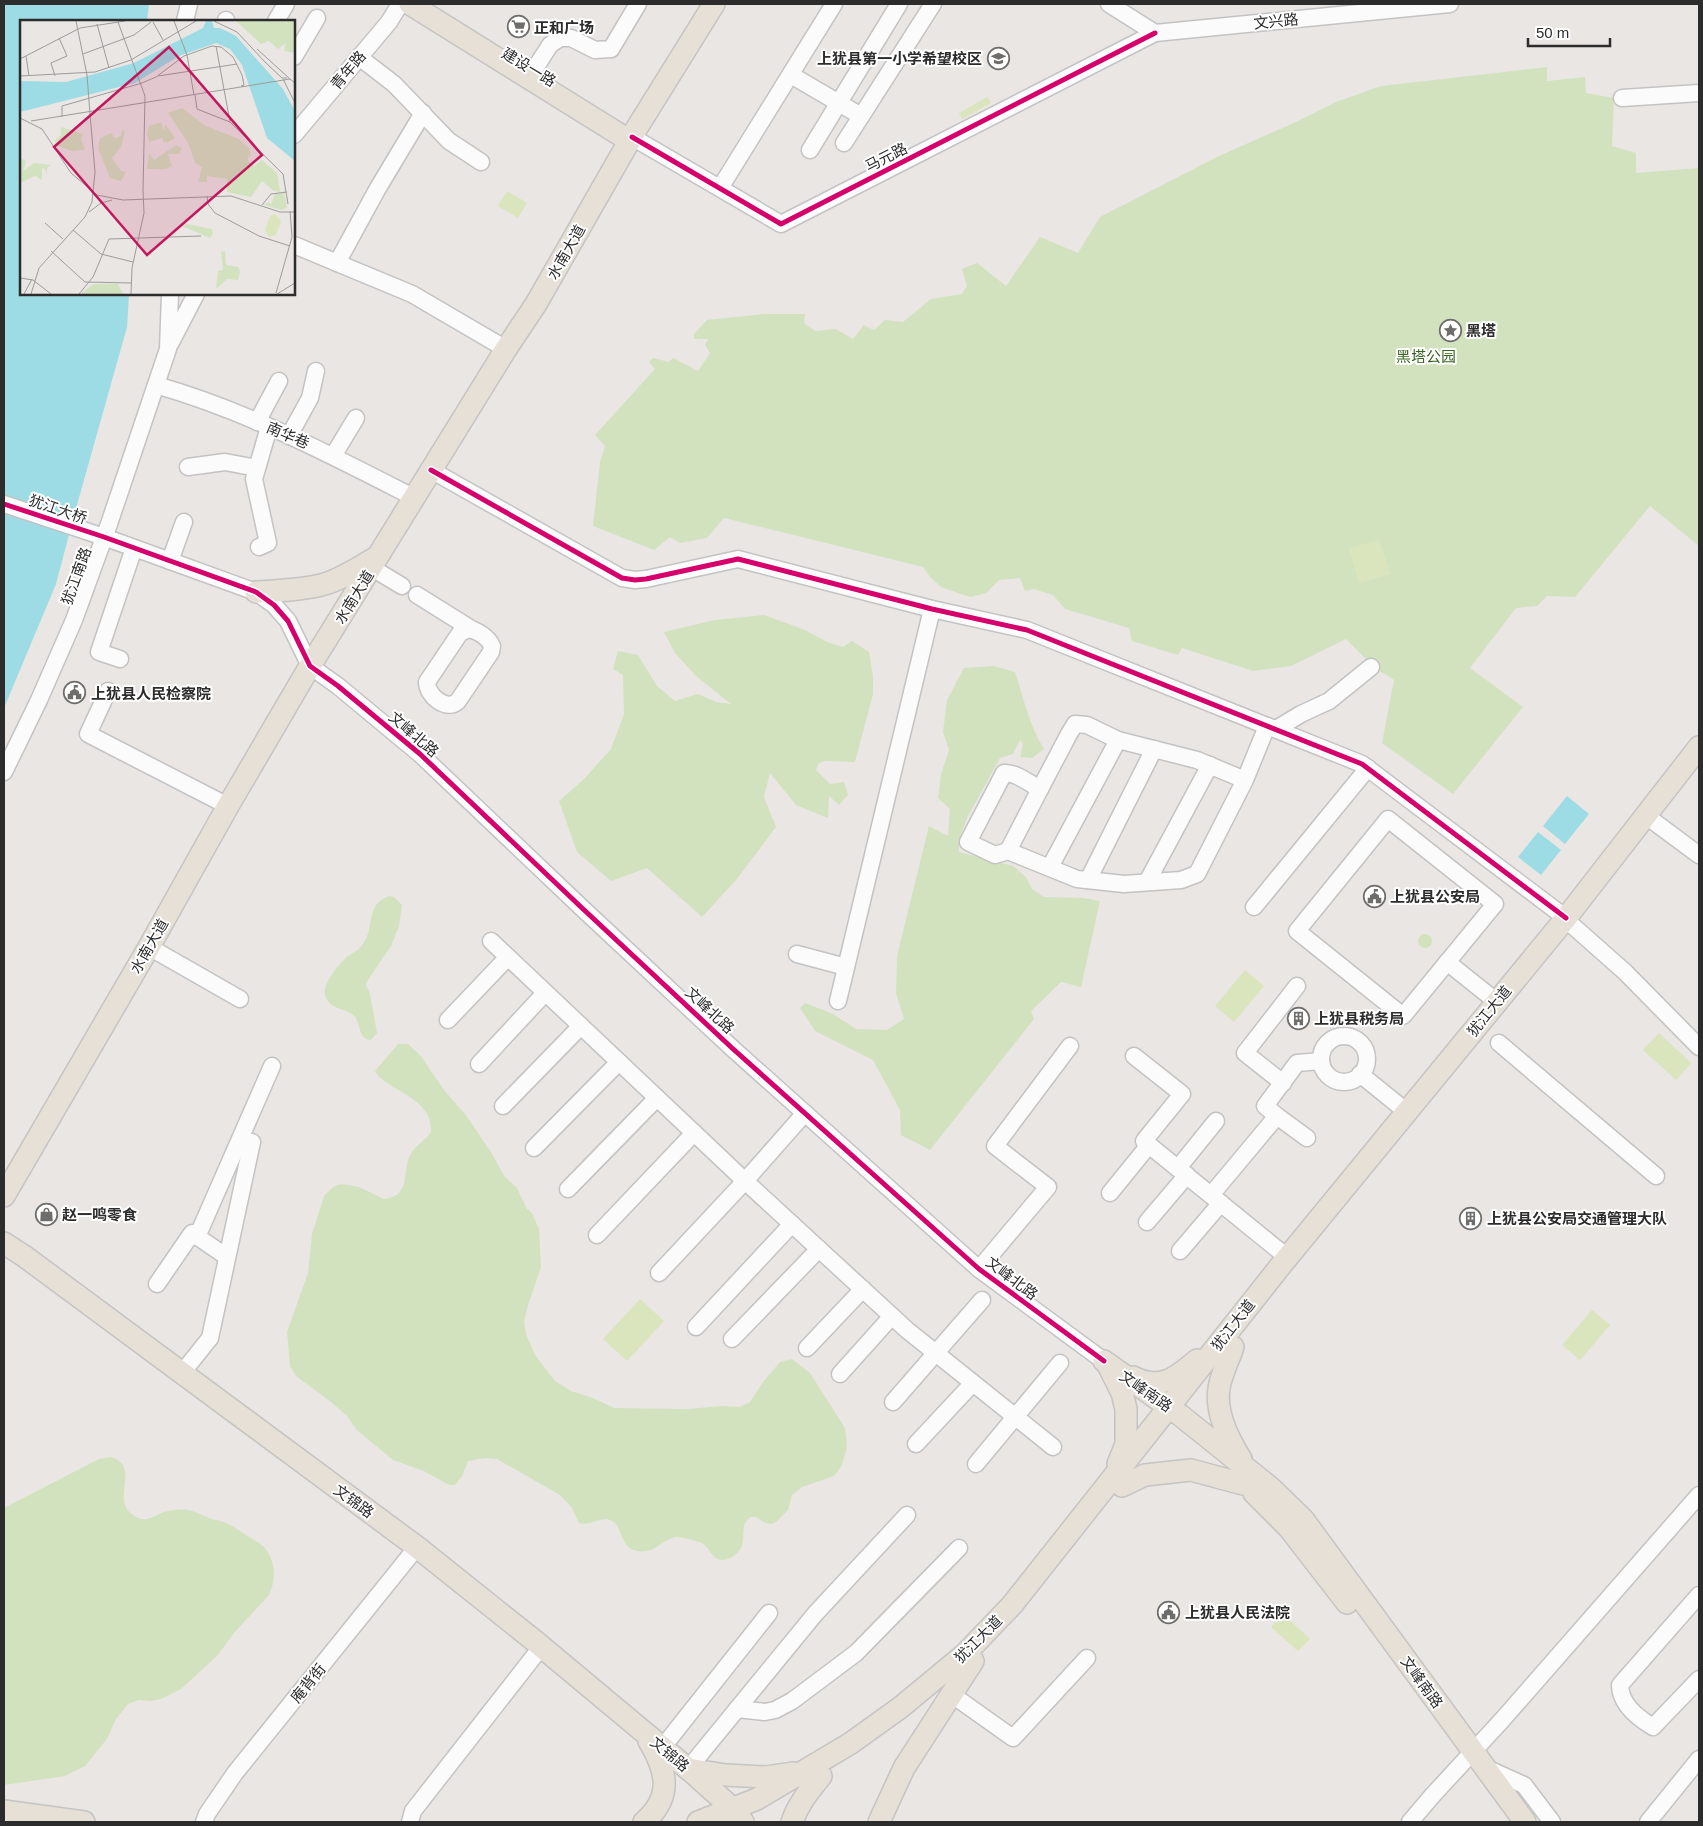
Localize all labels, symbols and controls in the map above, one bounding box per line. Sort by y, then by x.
street label: 文兴路 [1253,10,1299,32]
supermarket icon: 正和广场 [506,15,530,39]
scale bar [1528,15,1610,47]
place label: 正和广场 [534,19,594,36]
inset map [20,20,295,295]
text: 50 m [1536,24,1569,41]
street label: 建设一路 [499,44,559,90]
school or university icon: 上犹县第一小学希望校区 [986,46,1010,70]
street label: 青年路 [327,47,369,93]
place label: 上犹县第一小学希望校区 [817,50,982,67]
street label: 马元路 [862,139,910,175]
street label: 水南大道 [544,222,588,282]
place icon: 黑塔 [1438,318,1462,342]
place label: 黑塔 [1466,322,1496,339]
park label: 黑塔公园 [1396,348,1456,365]
street label: 南华巷 [264,418,312,452]
street label: 犹江大桥 [27,491,89,527]
street label: 犹江南路 [58,545,94,607]
street label: 水南大道 [331,567,377,627]
public building icon: 上犹县人民检察院 [63,681,87,705]
place label: 上犹县人民检察院 [91,685,211,702]
street label: 文峰北路 [386,708,442,760]
public building icon: 上犹县公安局 [1362,884,1386,908]
place label: 上犹县公安局 [1390,888,1480,905]
street label: 水南大道 [127,916,171,976]
street label: 犹江大道 [1464,982,1514,1040]
street label: 文峰北路 [682,983,738,1037]
building icon: 上犹县税务局 [1286,1006,1310,1030]
place label: 上犹县税务局 [1314,1010,1404,1027]
shop icon: 赵一鸣零食 [34,1202,58,1226]
place label: 赵一鸣零食 [62,1206,137,1223]
building icon: 上犹县公安局交通管理大队 [1459,1206,1483,1230]
place label: 上犹县公安局交通管理大队 [1487,1210,1667,1227]
street label: 文峰北路 [983,1253,1041,1303]
street label: 犹江大道 [1208,1296,1258,1354]
street label: 文峰南路 [1117,1367,1175,1415]
street label: 文锦路 [331,1481,377,1521]
public building icon: 上犹县人民法院 [1157,1600,1181,1624]
place label: 上犹县人民法院 [1185,1604,1290,1621]
street label: 犹江大道 [951,1612,1005,1666]
street label: 文峰南路 [1397,1653,1447,1711]
street label: 庵背街 [287,1660,329,1706]
street label: 文锦路 [647,1733,693,1775]

